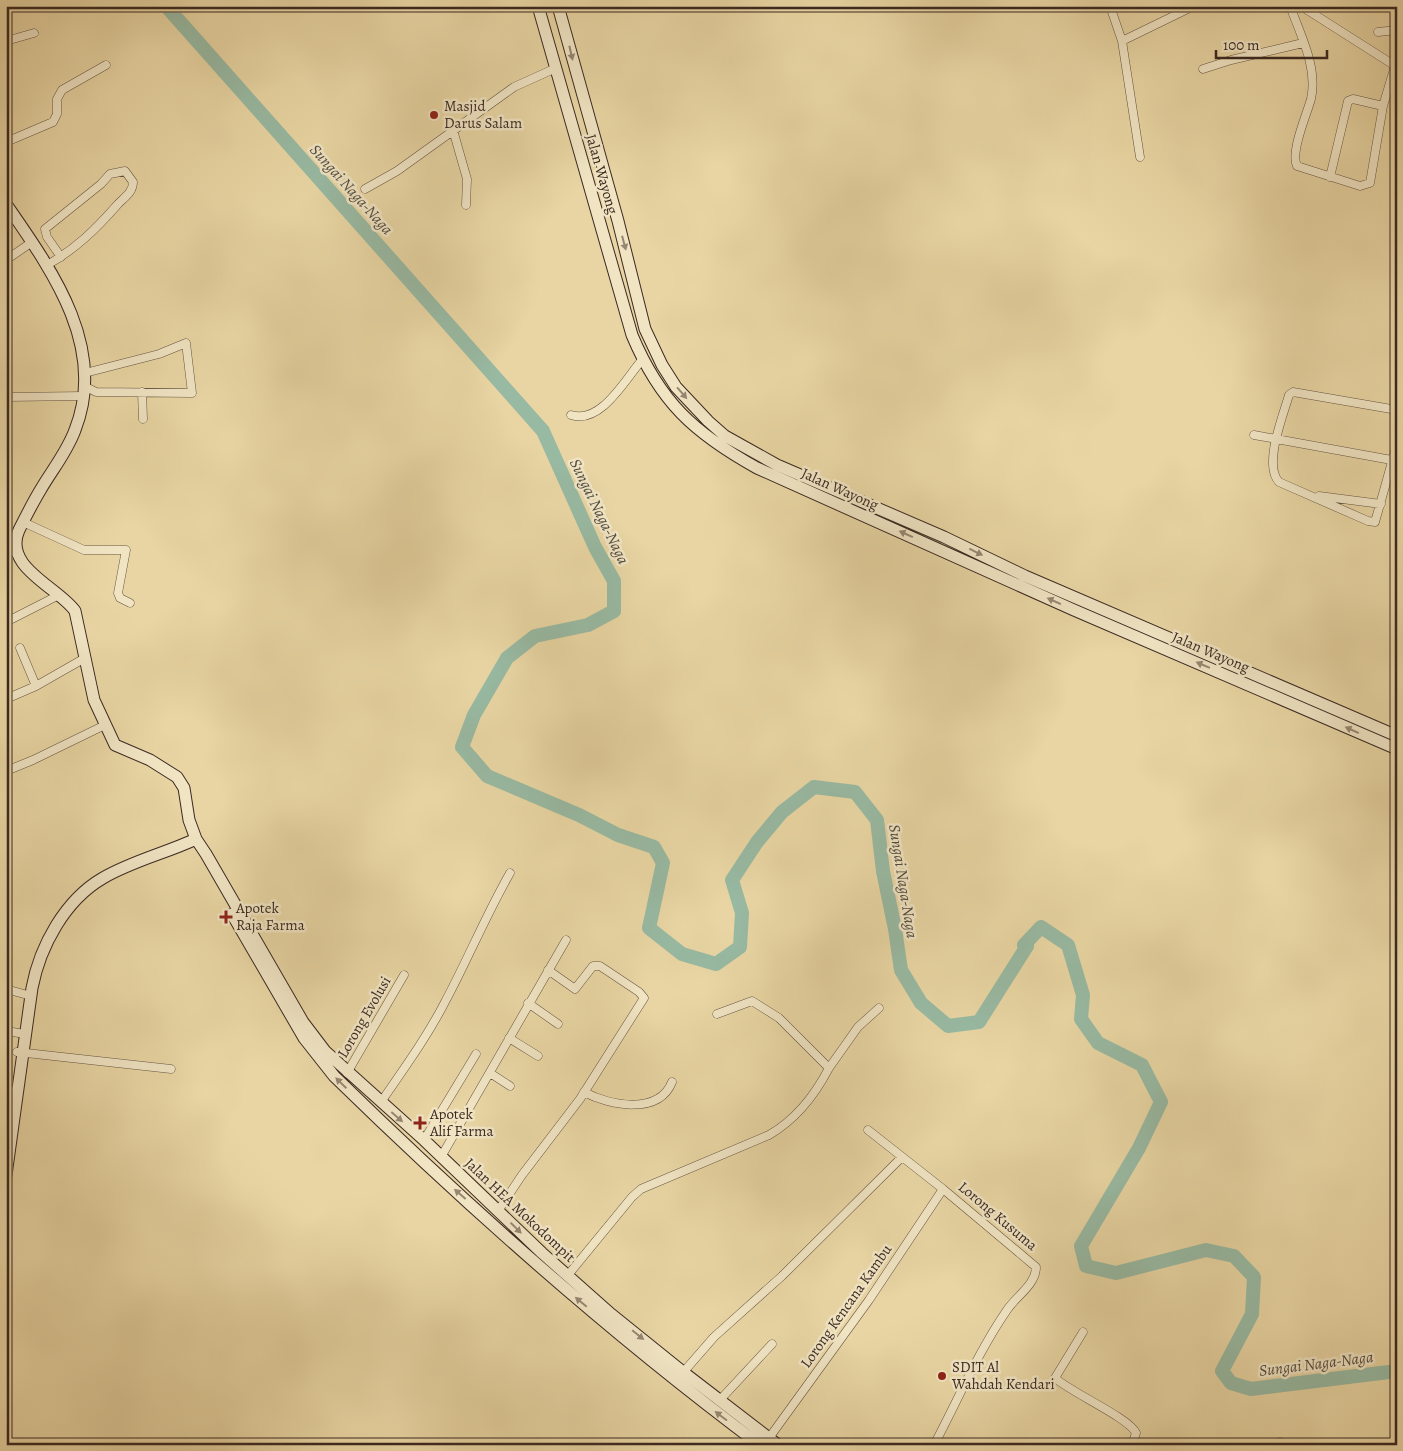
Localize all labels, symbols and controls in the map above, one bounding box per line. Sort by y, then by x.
scale bar [1216,28,1327,60]
text: 100 m [1223,35,1260,55]
one-way arrow [567,46,575,61]
place label: Masjid Darus Salam [444,96,523,133]
marker: Masjid Darus Salam [428,109,440,121]
street label: Jalan Wayong [581,132,623,217]
water label: Sungai Naga-Naga [305,140,398,240]
one-way arrow [620,236,628,251]
one-way arrow [676,387,688,399]
water label: Sungai Naga-Naga [564,455,634,568]
street label: Jalan Wayong [798,463,882,515]
one-way arrow [899,530,913,538]
one-way arrow [969,548,983,556]
one-way arrow [1047,596,1061,604]
street label: Jalan Wayong [1169,627,1253,677]
one-way arrow [1196,661,1210,669]
one-way arrow [1345,725,1359,733]
water label: Sungai Naga-Naga [883,823,923,940]
place label: Apotek Raja Farma [235,898,305,935]
marker: Apotek Raja Farma [220,911,232,923]
street label: Lorong Evolusi [333,973,395,1061]
one-way arrow [335,1077,347,1089]
place label: Apotek Alif Farma [429,1104,494,1141]
one-way arrow [391,1111,404,1122]
marker: Apotek Alif Farma [414,1117,426,1129]
street label: Jalan HEA Mokodompit [460,1153,580,1267]
street label: Lorong Kusuma [954,1177,1042,1255]
one-way arrow [455,1188,467,1200]
one-way arrow [509,1222,521,1234]
street label: Lorong Kencana Kambu [796,1239,897,1372]
one-way arrow [575,1297,588,1308]
one-way arrow [631,1330,644,1341]
water label: Sungai Naga-Naga [1258,1346,1375,1382]
place label: SDIT Al Wahdah Kendari [951,1357,1055,1394]
marker: SDIT Al Wahdah Kendari [936,1370,948,1382]
one-way arrow [715,1410,728,1421]

